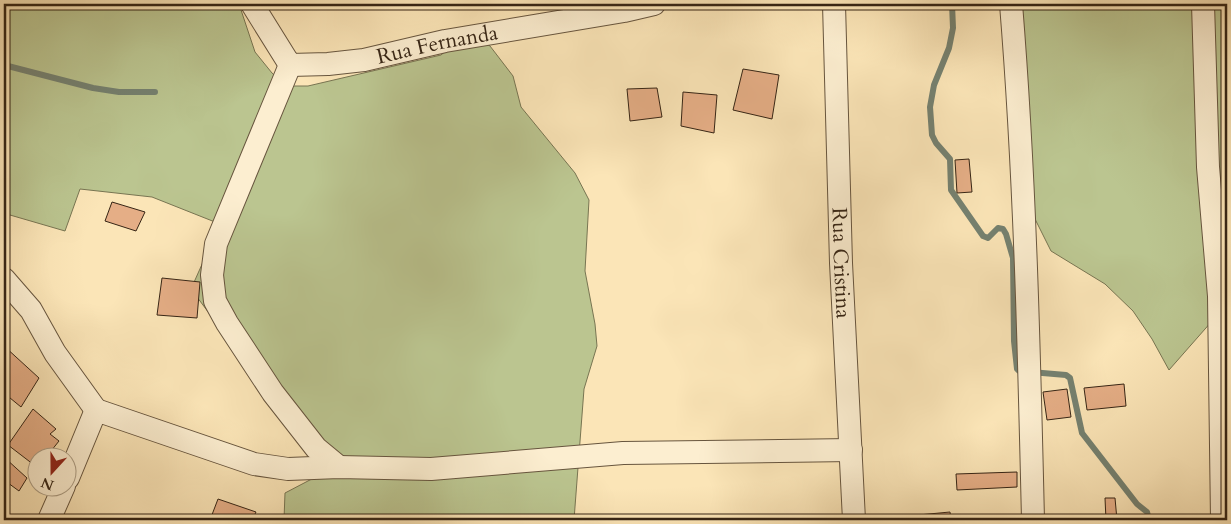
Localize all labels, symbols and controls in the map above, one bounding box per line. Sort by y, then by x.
street label: Rua Fernanda [374,18,500,72]
street label: Rua Cristina [825,207,858,319]
north arrow [28,446,78,496]
text: N [38,473,57,495]

